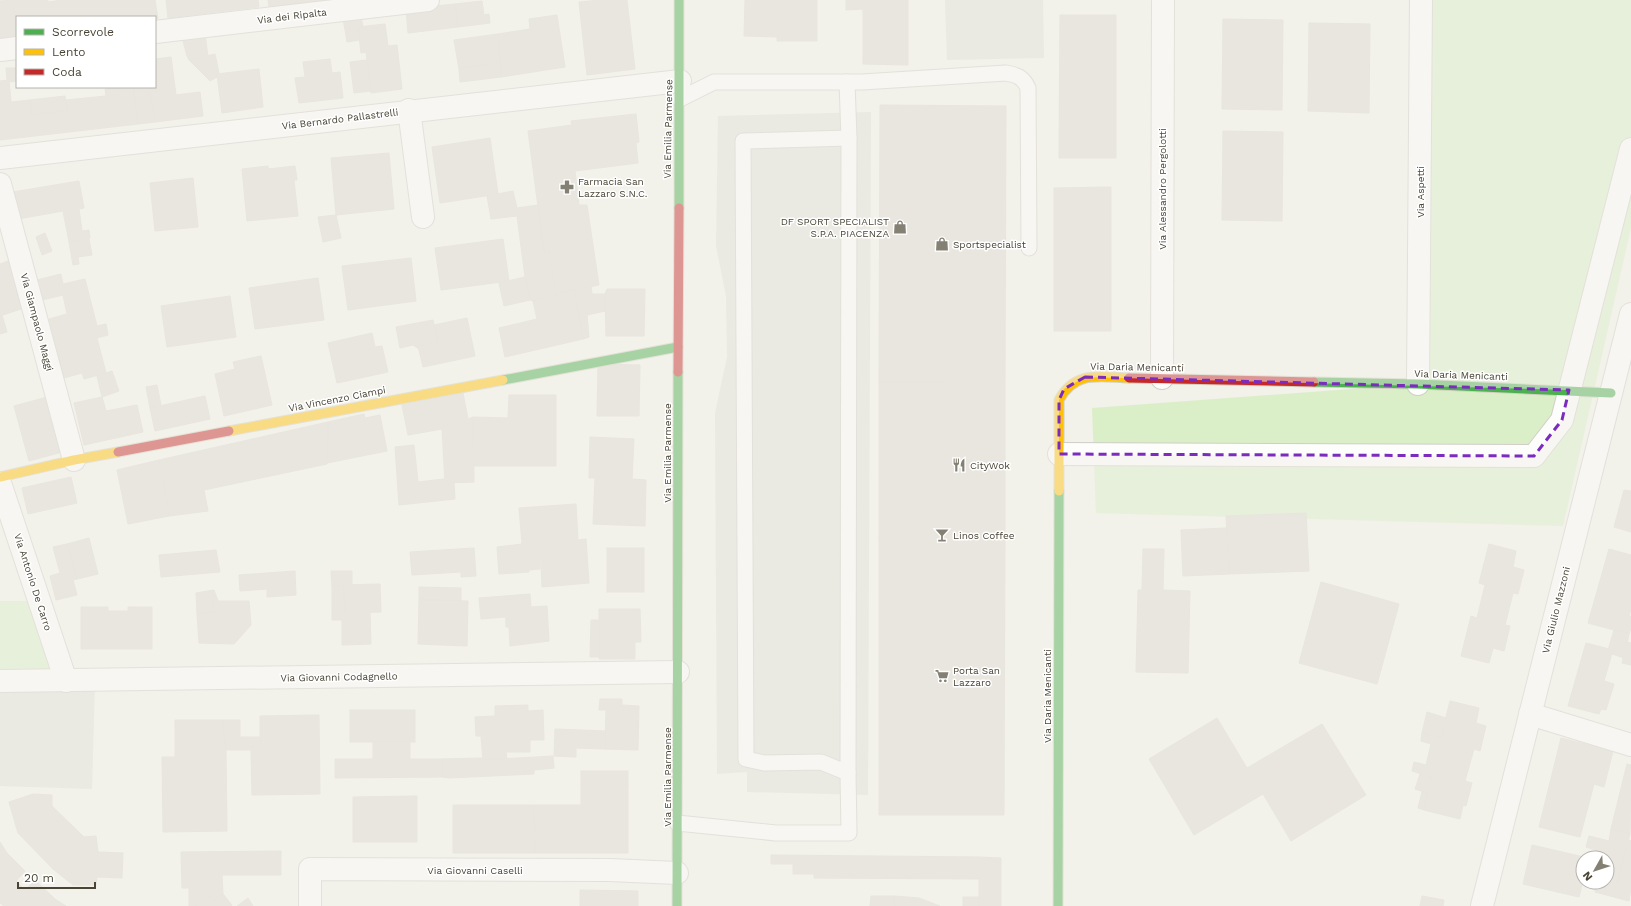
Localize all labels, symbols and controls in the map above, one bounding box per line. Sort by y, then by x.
street label: Via dei Ripalta [257,6,328,26]
legend [16,16,156,88]
text: Scorrevole [52,25,114,39]
text: Lento [52,45,86,59]
text: Coda [52,65,82,79]
street label: Via Emilia Parmense [662,79,674,179]
street label: Via Bernardo Pallastrelli [281,106,399,132]
street label: Via Alessandro Pergolotti [1157,128,1168,250]
street label: Via Aspetti [1415,166,1426,218]
place label: Farmacia San Lazzaro S.N.C. [578,176,648,199]
pharmacy icon: Farmacia San Lazzaro S.N.C. [559,179,575,195]
place label: DF SPORT SPECIALIST S.P.A. PIACENZA [781,216,889,239]
shop icon: DF SPORT SPECIALIST S.P.A. PIACENZA [892,219,908,235]
shop icon: Sportspecialist [934,236,950,252]
place label: Sportspecialist [953,239,1027,250]
street label: Via Giampaolo Maggi [19,272,55,372]
street label: Via Daria Menicanti [1090,361,1184,373]
street label: Via Daria Menicanti [1414,368,1508,382]
street label: Via Vincenzo Ciampi [287,384,387,414]
street label: Via Emilia Parmense [662,403,673,503]
restaurant icon: CityWok [951,457,967,473]
place label: CityWok [970,460,1010,471]
bar icon: Linos Coffee [934,527,950,543]
place label: Linos Coffee [953,530,1015,541]
street label: Via Antonio De Carro [12,532,54,632]
street label: Via Giulio Mazzoni [1540,566,1572,654]
street label: Via Daria Menicanti [1042,649,1053,743]
place label: Porta San Lazzaro [953,665,1000,688]
supermarket icon: Porta San Lazzaro [934,668,950,684]
street label: Via Giovanni Codagnello [280,670,398,684]
street label: Via Emilia Parmense [662,727,673,827]
north arrow [1575,850,1615,890]
scale bar [18,864,95,890]
street label: Via Giovanni Caselli [427,865,523,876]
text: N [1580,869,1595,883]
text: 20 m [24,871,54,885]

